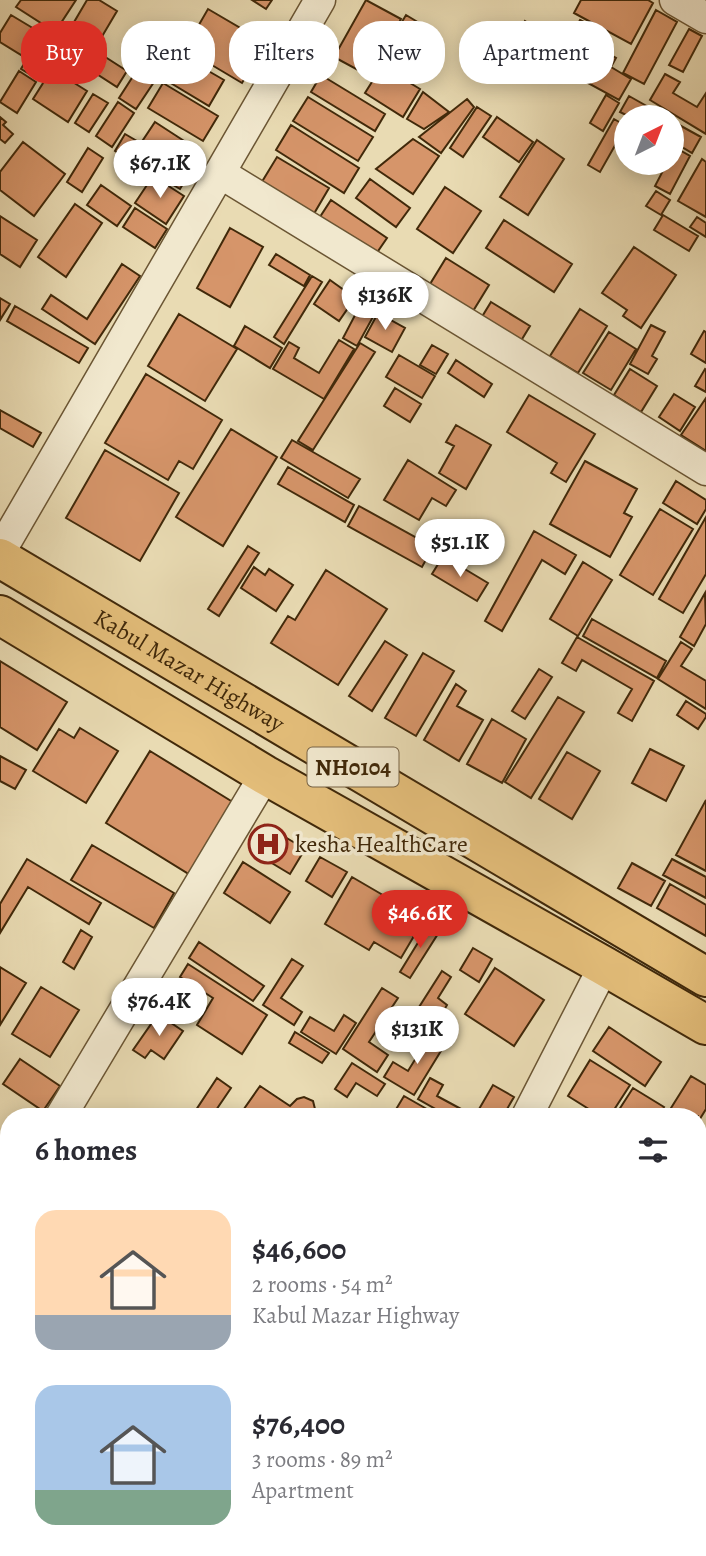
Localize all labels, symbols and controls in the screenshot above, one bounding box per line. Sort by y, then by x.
chip: Buy [21,21,107,84]
chip: Rent [121,21,215,84]
chip: Filters [229,21,339,84]
chip: New [353,21,445,84]
chip: Apartment [459,21,614,84]
north arrow [614,105,684,175]
map controls [614,105,684,175]
pin: $67.1K [103,140,217,200]
text: $67.1K [130,147,190,178]
pin: $136K [336,272,434,332]
text: $136K [358,279,412,310]
pin: $51.1K [403,520,517,579]
text: $51.1K [431,526,489,557]
street label: Kabul Mazar Highway [88,601,291,739]
road number: NH0104 [308,748,398,786]
hospital icon: kesha HealthCare [247,823,289,865]
place label: kesha HealthCare [295,828,468,860]
pin: $46.6K [363,890,477,950]
text: $46.6K [388,897,452,928]
pin: $76.4K [102,978,216,1038]
text: $76.4K [127,985,191,1016]
pin: $131K [368,1006,466,1066]
text: $131K [391,1013,443,1044]
text: 6 homes [35,1130,137,1170]
icon: filters [634,1131,672,1169]
text: $46,600 [252,1229,346,1269]
icon: home [91,1238,175,1322]
text: 2 rooms · 54 m² [252,1269,393,1300]
text: Kabul Mazar Highway [252,1300,459,1331]
text: $76,400 [252,1404,345,1444]
icon: home [91,1413,175,1497]
text: 3 rooms · 89 m² [252,1444,393,1475]
text: Apartment [252,1475,354,1506]

